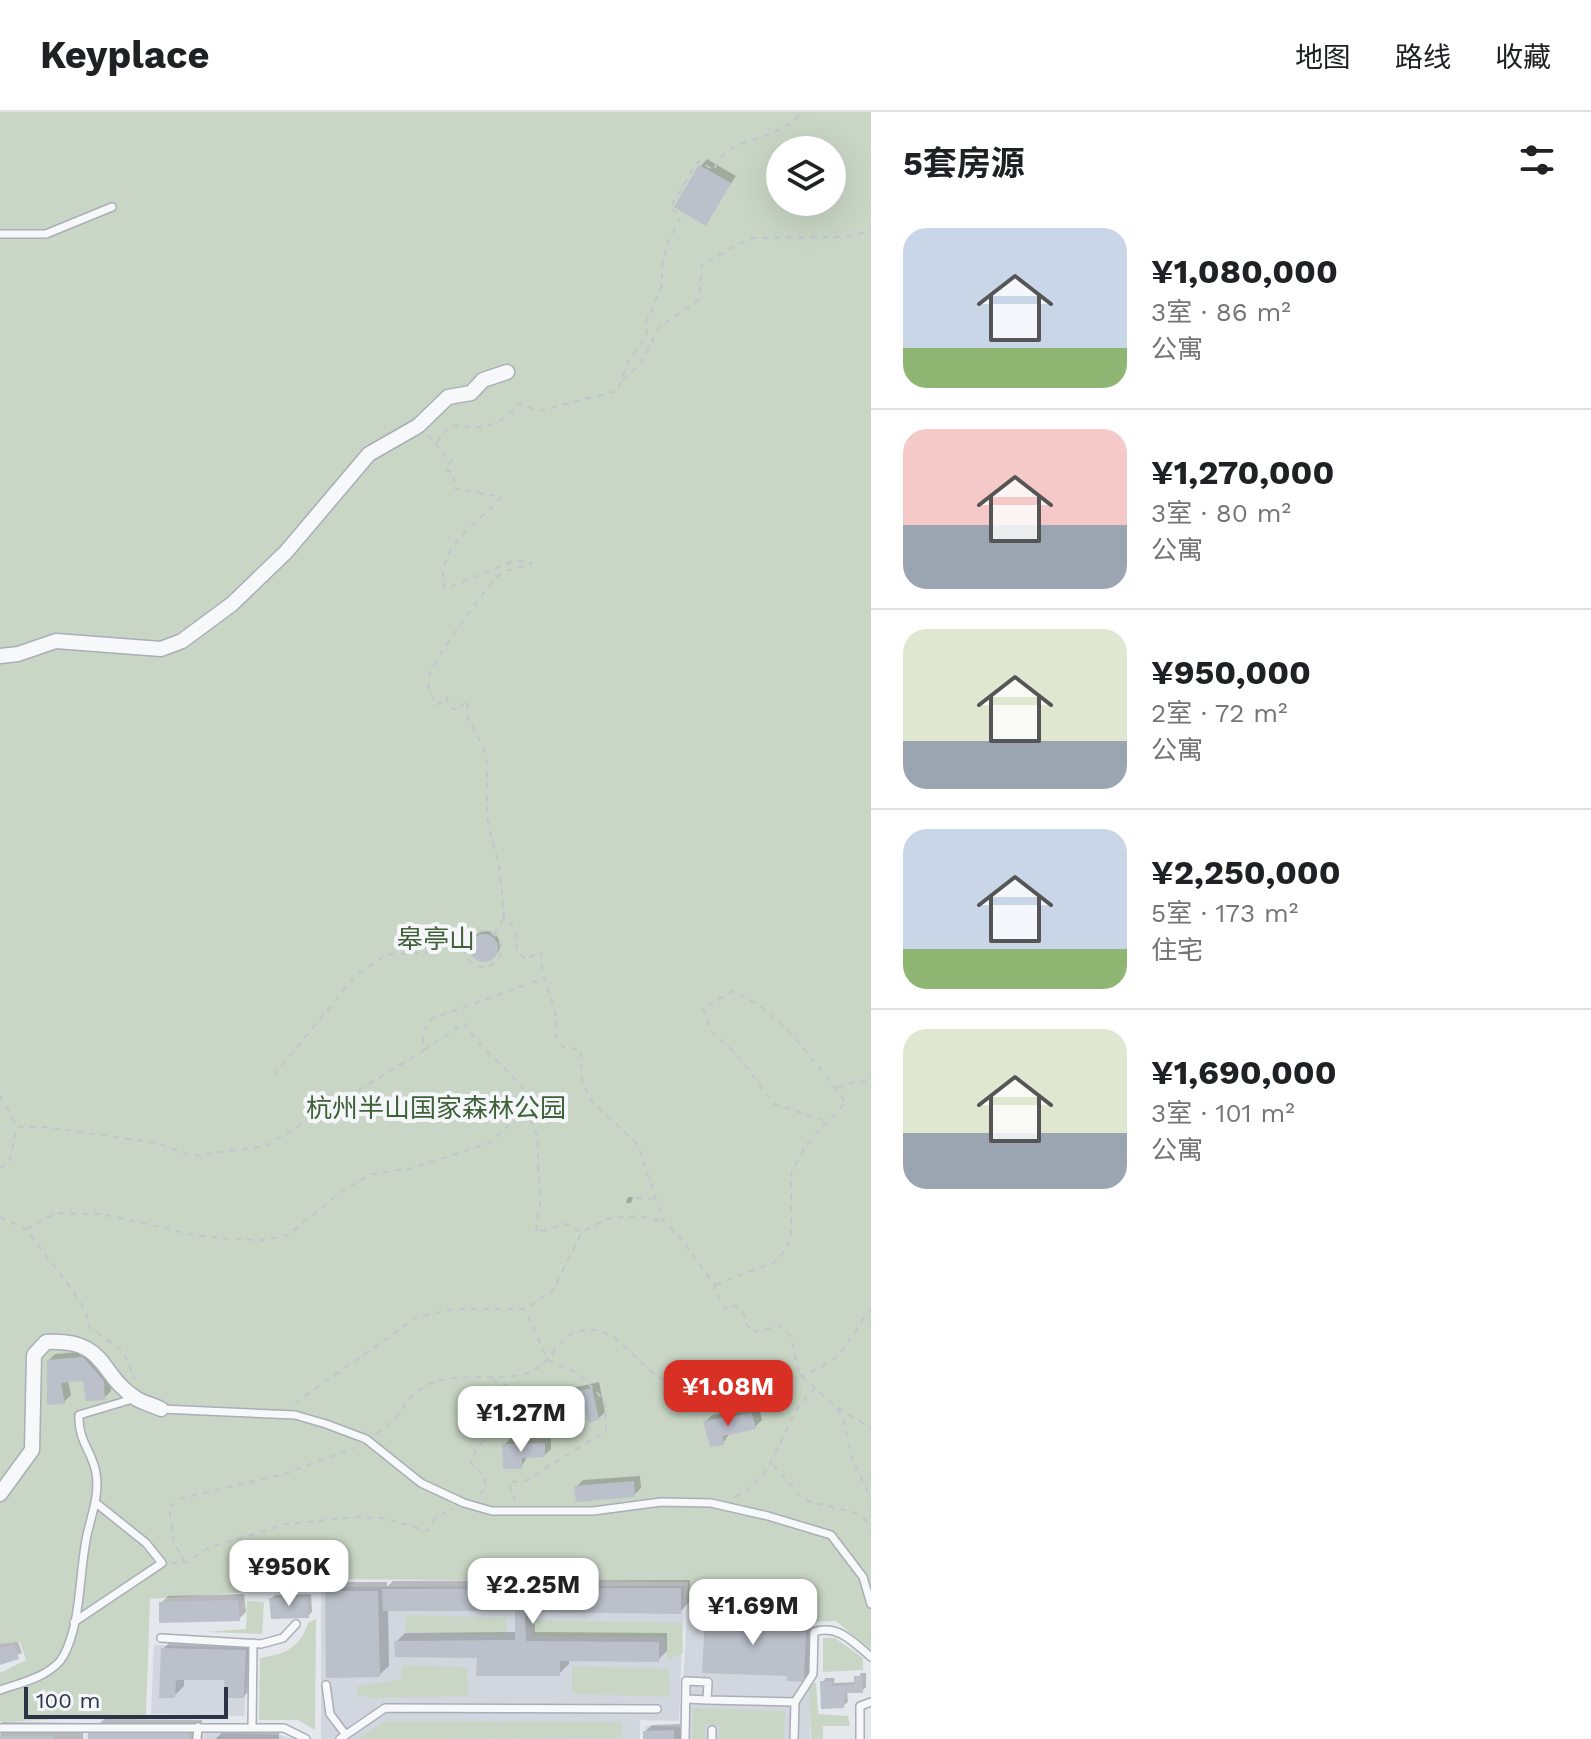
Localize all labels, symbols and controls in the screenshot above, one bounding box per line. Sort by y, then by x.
text: Keyplace [40,33,209,77]
text: 地图 [1295,41,1351,74]
text: 路线 [1395,41,1451,74]
text: 收藏 [1495,41,1551,74]
map controls [766,136,846,216]
button: layers [766,136,846,216]
icon: filters [1515,138,1559,182]
text: 5套房源 [903,143,1025,183]
text: ¥1,080,000 [1151,251,1338,291]
icon: home [967,260,1063,356]
text: 3室 · 86 m² [1151,297,1291,327]
text: 公寓 [1151,334,1203,364]
text: ¥1,270,000 [1151,452,1334,492]
icon: home [967,461,1063,557]
text: 3室 · 80 m² [1151,498,1291,528]
text: 公寓 [1151,535,1203,565]
text: ¥950,000 [1151,652,1311,692]
icon: home [967,661,1063,757]
text: 2室 · 72 m² [1151,698,1288,728]
text: 公寓 [1151,735,1203,765]
text: ¥2,250,000 [1151,852,1341,892]
icon: home [967,861,1063,957]
text: 5室 · 173 m² [1151,898,1298,928]
park label: 皋亭山 [397,924,475,954]
text: 住宅 [1151,935,1203,965]
text: ¥1,690,000 [1151,1052,1337,1092]
icon: home [967,1061,1063,1157]
park label: 杭州半山国家森林公园 [306,1093,566,1123]
text: 3室 · 101 m² [1151,1098,1295,1128]
text: 公寓 [1151,1135,1203,1165]
pin: ¥1.08M [663,1360,793,1428]
text: ¥1.08M [682,1371,774,1401]
pin: ¥1.27M [456,1386,586,1454]
text: ¥1.27M [476,1397,566,1427]
pin: ¥950K [233,1540,345,1608]
text: ¥950K [247,1551,331,1581]
pin: ¥2.25M [468,1558,598,1626]
text: ¥2.25M [486,1569,580,1599]
pin: ¥1.69M [688,1579,818,1647]
text: ¥1.69M [707,1590,799,1620]
scale bar [24,1683,228,1719]
text: 100 m [36,1688,100,1713]

